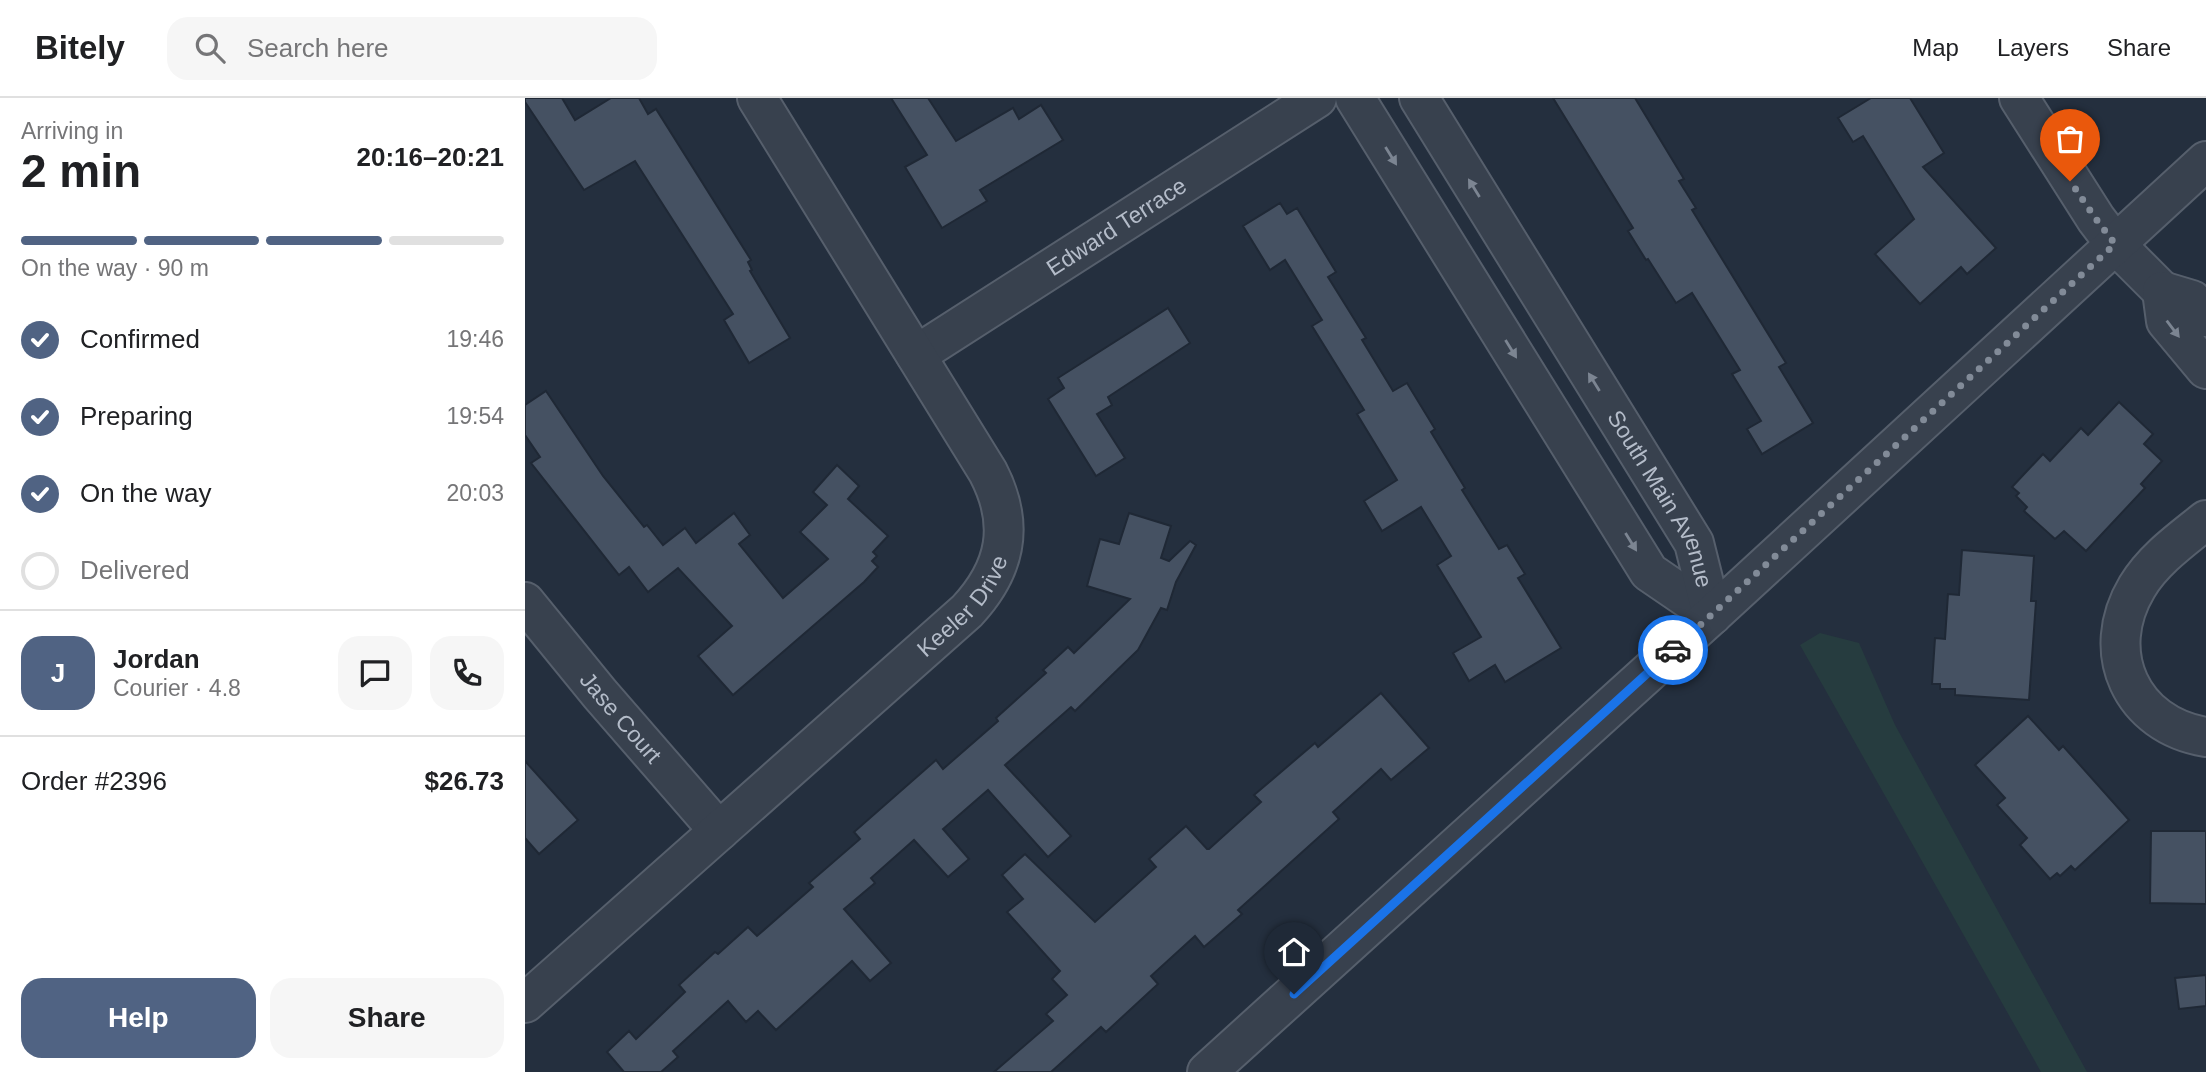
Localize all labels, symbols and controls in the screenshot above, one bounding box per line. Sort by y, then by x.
search box [167,17,657,80]
text: Bitely [35,29,125,66]
icon: search [191,29,229,67]
text: Search here [247,33,389,63]
text: Map [1912,34,1959,61]
text: Layers [1997,34,2069,61]
text: Share [2107,34,2171,61]
pin [2040,109,2100,181]
text: Arriving in [21,118,123,144]
icon: bag [2051,120,2089,158]
text: 20:16–20:21 [357,142,504,172]
text: 2 min [21,145,141,197]
one-way arrow [1384,146,1397,166]
street label: Edward Terrace [1042,172,1191,281]
one-way arrow [1468,179,1481,198]
text: On the way · 90 m [21,255,209,281]
one-way arrow [2166,319,2181,337]
icon: check [21,321,59,359]
text: Confirmed [80,324,200,354]
text: 19:46 [446,326,504,352]
one-way arrow [1504,340,1517,359]
one-way arrow [1587,372,1600,391]
icon: check [21,398,59,436]
text: Preparing [80,401,193,431]
text: 19:54 [446,403,504,429]
street label: South Main Avenue [1602,405,1718,590]
icon: check [21,475,59,513]
text: On the way [80,478,212,508]
text: 20:03 [446,480,504,506]
one-way arrow [1625,533,1638,552]
street label: Keeler Drive [912,552,1013,662]
text: Delivered [80,555,190,585]
courier [1638,615,1708,685]
icon: car [1654,631,1692,669]
button: chat [338,636,412,710]
button: phone [430,636,504,710]
text: Jordan [113,644,200,674]
text: J [51,658,65,688]
street label: Jase Court [575,667,667,769]
text: Courier · 4.8 [113,675,241,701]
text: Order #2396 [21,766,167,796]
text: $26.73 [424,766,504,796]
pin [1264,922,1324,994]
icon: home [1275,933,1313,971]
button: Help [21,978,256,1058]
button: Share [270,978,504,1058]

